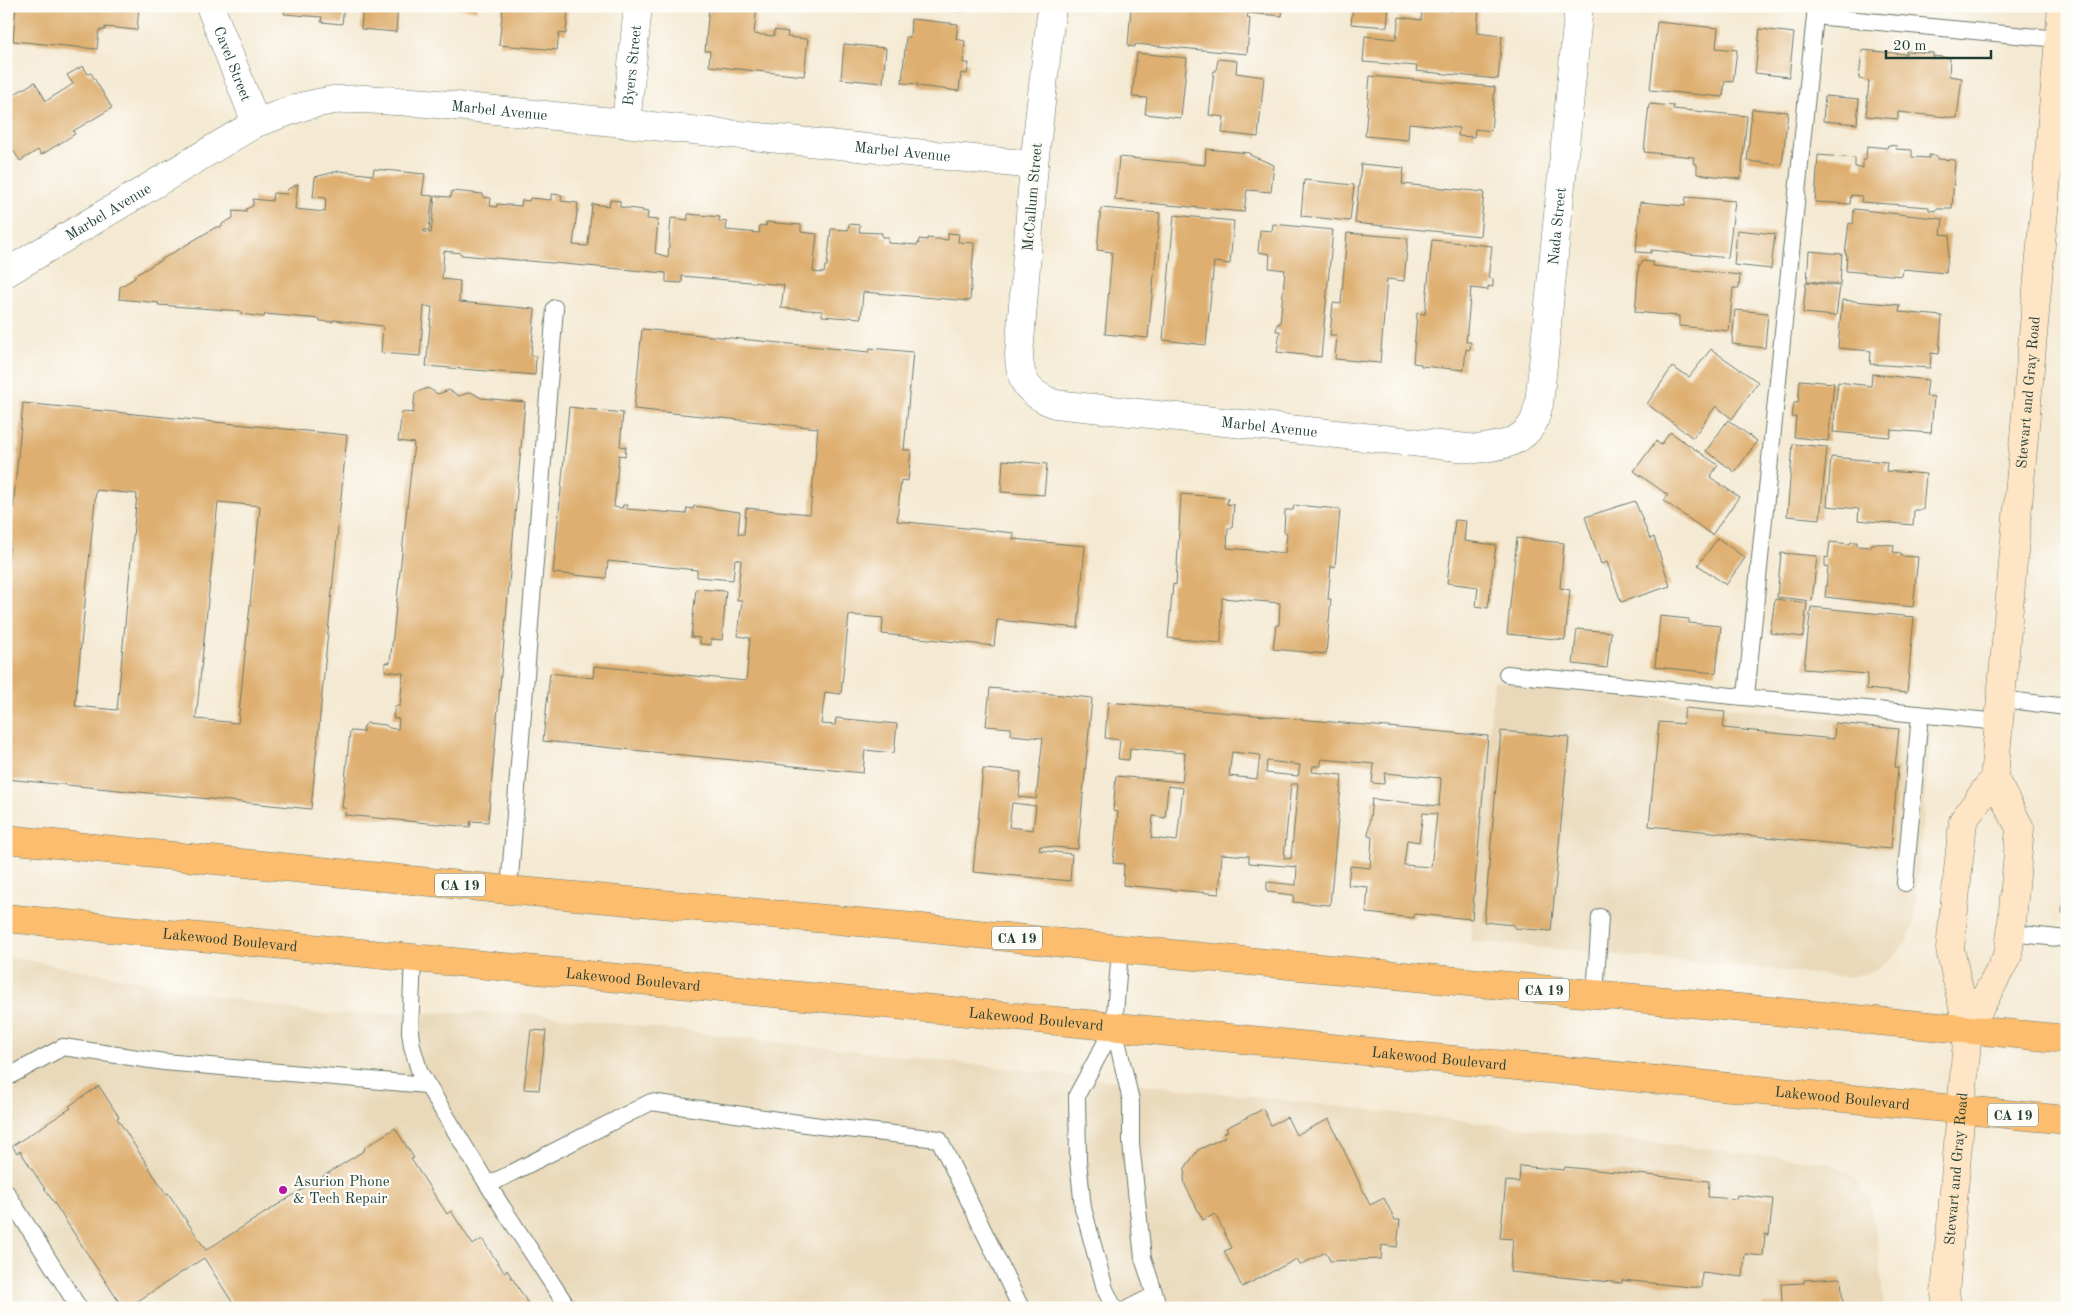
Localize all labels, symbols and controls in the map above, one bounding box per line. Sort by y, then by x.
street label: Byers Street [622,24,645,107]
street label: Cavel Street [210,25,253,104]
scale bar [1886,28,1990,60]
text: 20 m [1893,39,1927,54]
street label: Marbel Avenue [450,100,548,124]
street label: Marbel Avenue [853,141,951,165]
street label: McCallum Street [1021,142,1046,252]
street label: Marbel Avenue [63,182,154,244]
street label: Nada Street [1547,187,1570,266]
street label: Stewart and Gray Road [2015,316,2044,469]
street label: Marbel Avenue [1220,416,1318,441]
road number: CA 19 [435,874,485,896]
road number: CA 19 [992,926,1042,950]
street label: Lakewood Boulevard [161,927,298,956]
street label: Lakewood Boulevard [565,967,701,995]
road number: CA 19 [1519,978,1569,1002]
street label: Lakewood Boulevard [968,1006,1104,1035]
street label: Lakewood Boulevard [1371,1046,1507,1074]
street label: Lakewood Boulevard [1774,1085,1911,1114]
street label: Stewart and Gray Road [1943,1092,1972,1246]
road number: CA 19 [1988,1104,2038,1126]
place label: Asurion Phone & Tech Repair [293,1175,390,1207]
marker: Asurion Phone & Tech Repair [277,1184,289,1196]

